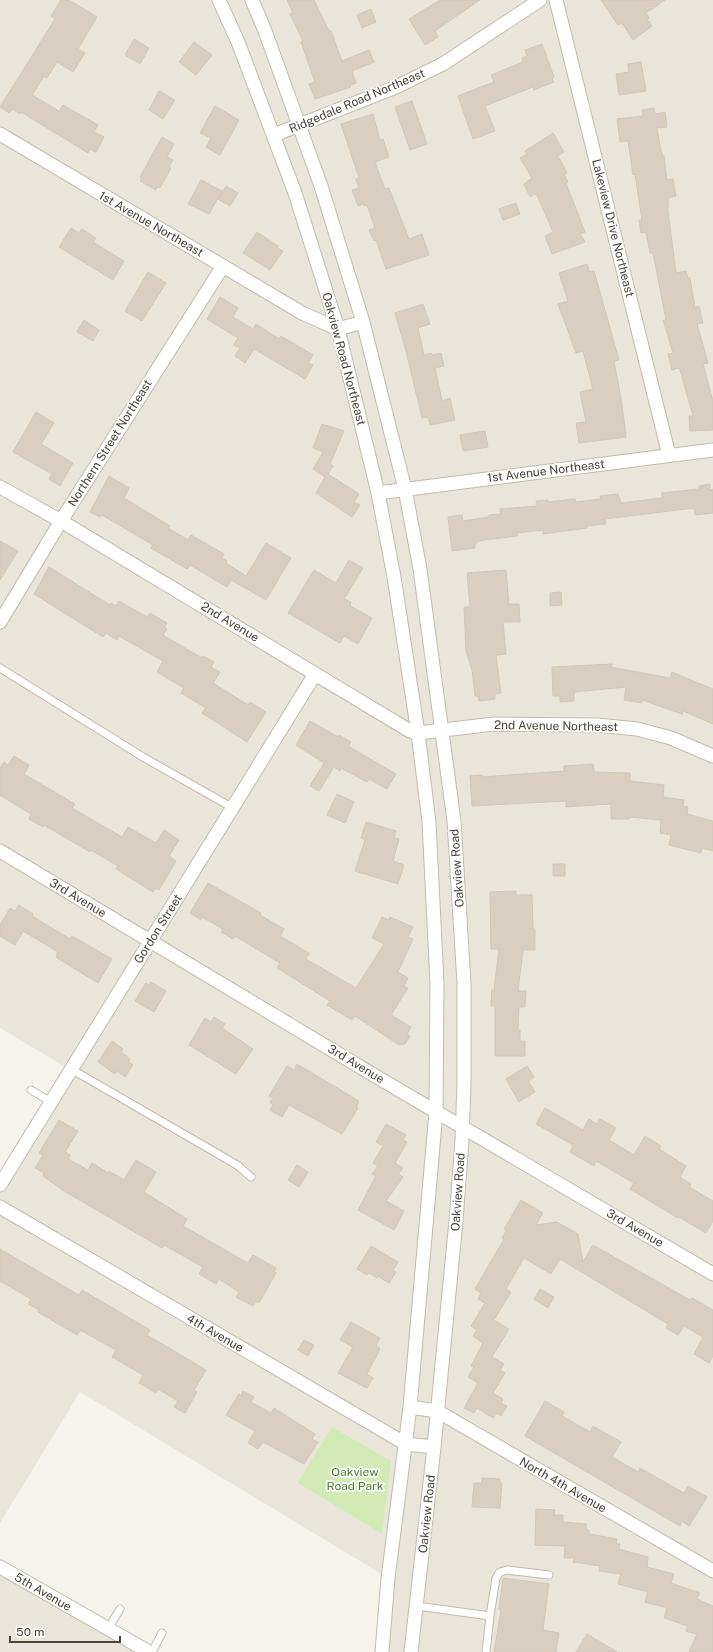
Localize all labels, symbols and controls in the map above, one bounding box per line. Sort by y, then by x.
street label: Ridgedale Road Northeast [287,66,427,136]
street label: Lakeview Drive Northeast [589,158,637,299]
street label: 1st Avenue Northeast [96,188,206,260]
street label: Oakview Road Northeast [319,291,369,427]
street label: Northern Street Northeast [65,377,155,509]
street label: 1st Avenue Northeast [486,457,606,485]
street label: 2nd Avenue [198,599,262,645]
street label: 2nd Avenue Northeast [494,718,618,734]
street label: Oakview Road [447,828,467,908]
street label: 3rd Avenue [47,876,109,920]
street label: Gordon Street [131,892,185,966]
street label: 3rd Avenue [325,1042,387,1086]
street label: Oakview Road [448,1152,468,1232]
street label: 3rd Avenue [604,1206,666,1250]
street label: 4th Avenue [184,1311,246,1355]
street label: North 4th Avenue [517,1454,609,1516]
park label: Oakview Road Park [327,1465,384,1493]
street label: Oakview Road [416,1474,438,1554]
street label: 5th Avenue [12,1570,74,1614]
scale bar [10,1618,120,1644]
text: 50 m [16,1625,44,1639]

